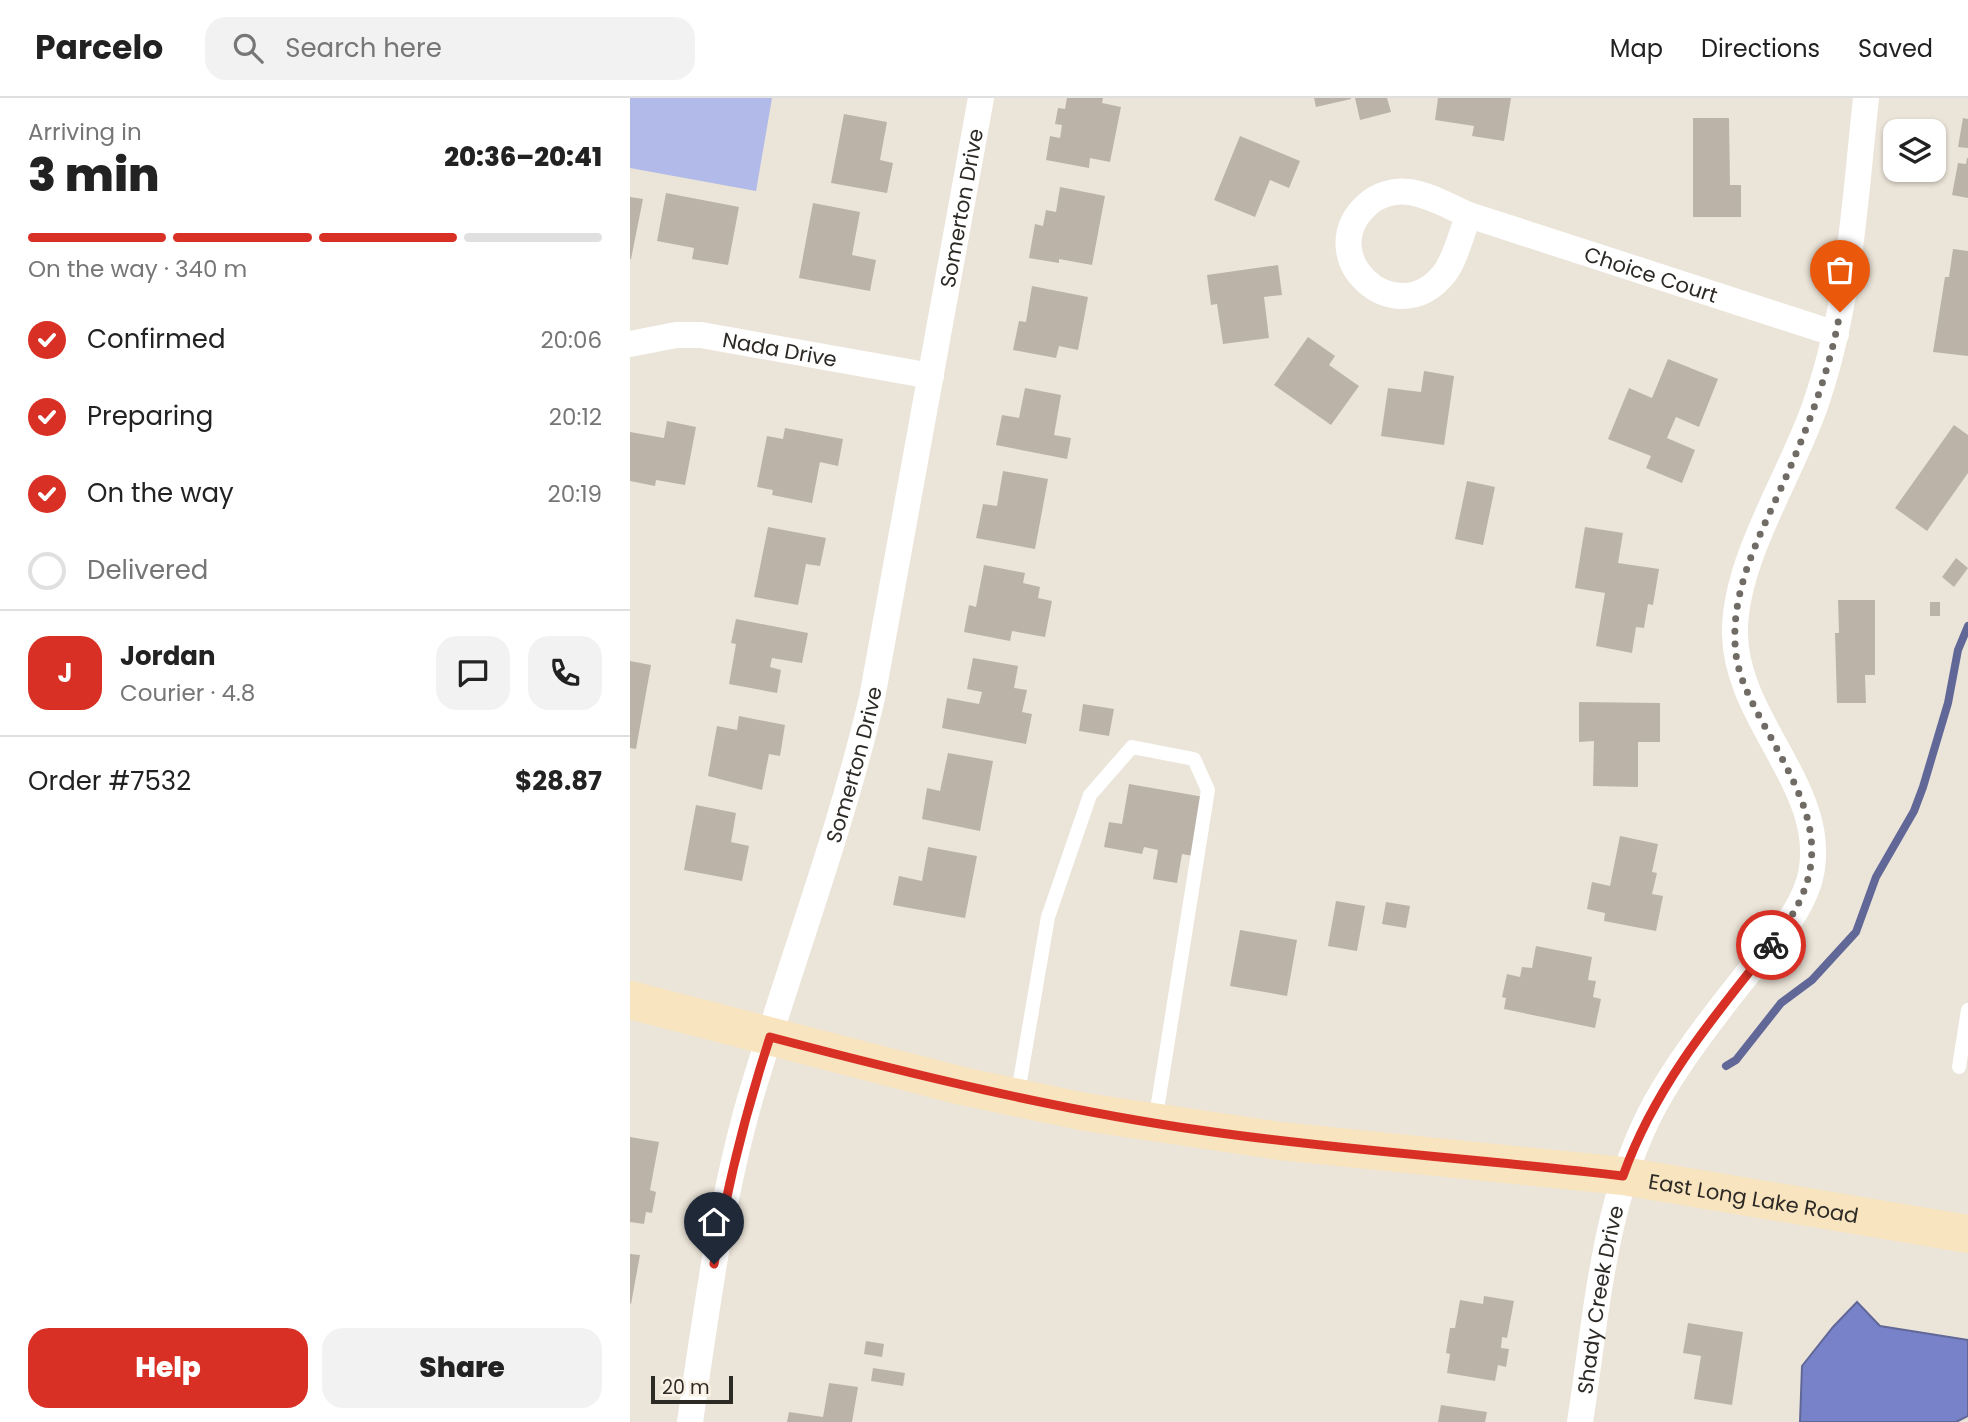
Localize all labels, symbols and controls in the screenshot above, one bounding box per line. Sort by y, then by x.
search box [205,17,695,80]
text: Parcelo [35,24,163,71]
icon: search [229,29,267,67]
text: Search here [285,30,442,66]
text: Map [1610,32,1663,65]
text: Directions [1701,32,1820,65]
text: Saved [1858,32,1933,65]
text: Arriving in [28,116,142,148]
map controls [1883,119,1946,182]
button: layers [1883,119,1946,182]
street label: Somerton Drive [932,126,990,290]
text: 20:36–20:41 [444,139,602,175]
text: 3 min [28,143,160,207]
street label: Choice Court [1581,239,1721,309]
pin [1810,240,1870,312]
icon: bag [1821,251,1859,289]
text: On the way · 340 m [28,253,247,285]
icon: check [28,321,66,359]
text: Confirmed [87,321,225,357]
text: 20:06 [540,324,602,356]
street label: Nada Drive [720,325,839,373]
icon: check [28,398,66,436]
text: Preparing [87,398,213,434]
text: 20:12 [549,401,602,433]
icon: check [28,475,66,513]
text: On the way [87,475,234,511]
text: 20:19 [548,478,602,510]
text: Delivered [87,552,208,588]
button: chat [436,636,510,710]
button: phone [528,636,602,710]
text: Jordan [120,638,216,674]
text: J [57,655,73,691]
text: Courier · 4.8 [120,677,255,709]
street label: Somerton Drive [818,684,888,846]
text: Order #7532 [28,763,191,799]
text: $28.87 [515,763,602,799]
courier [1736,910,1806,980]
icon: bike [1752,926,1790,964]
street label: East Long Lake Road [1646,1166,1861,1230]
pin [684,1192,744,1264]
street label: Shady Creek Drive [1570,1202,1630,1396]
icon: home [695,1203,733,1241]
button: Help [28,1328,308,1408]
button: Share [322,1328,602,1408]
scale bar [651,1373,733,1405]
text: 20 m [662,1374,710,1401]

